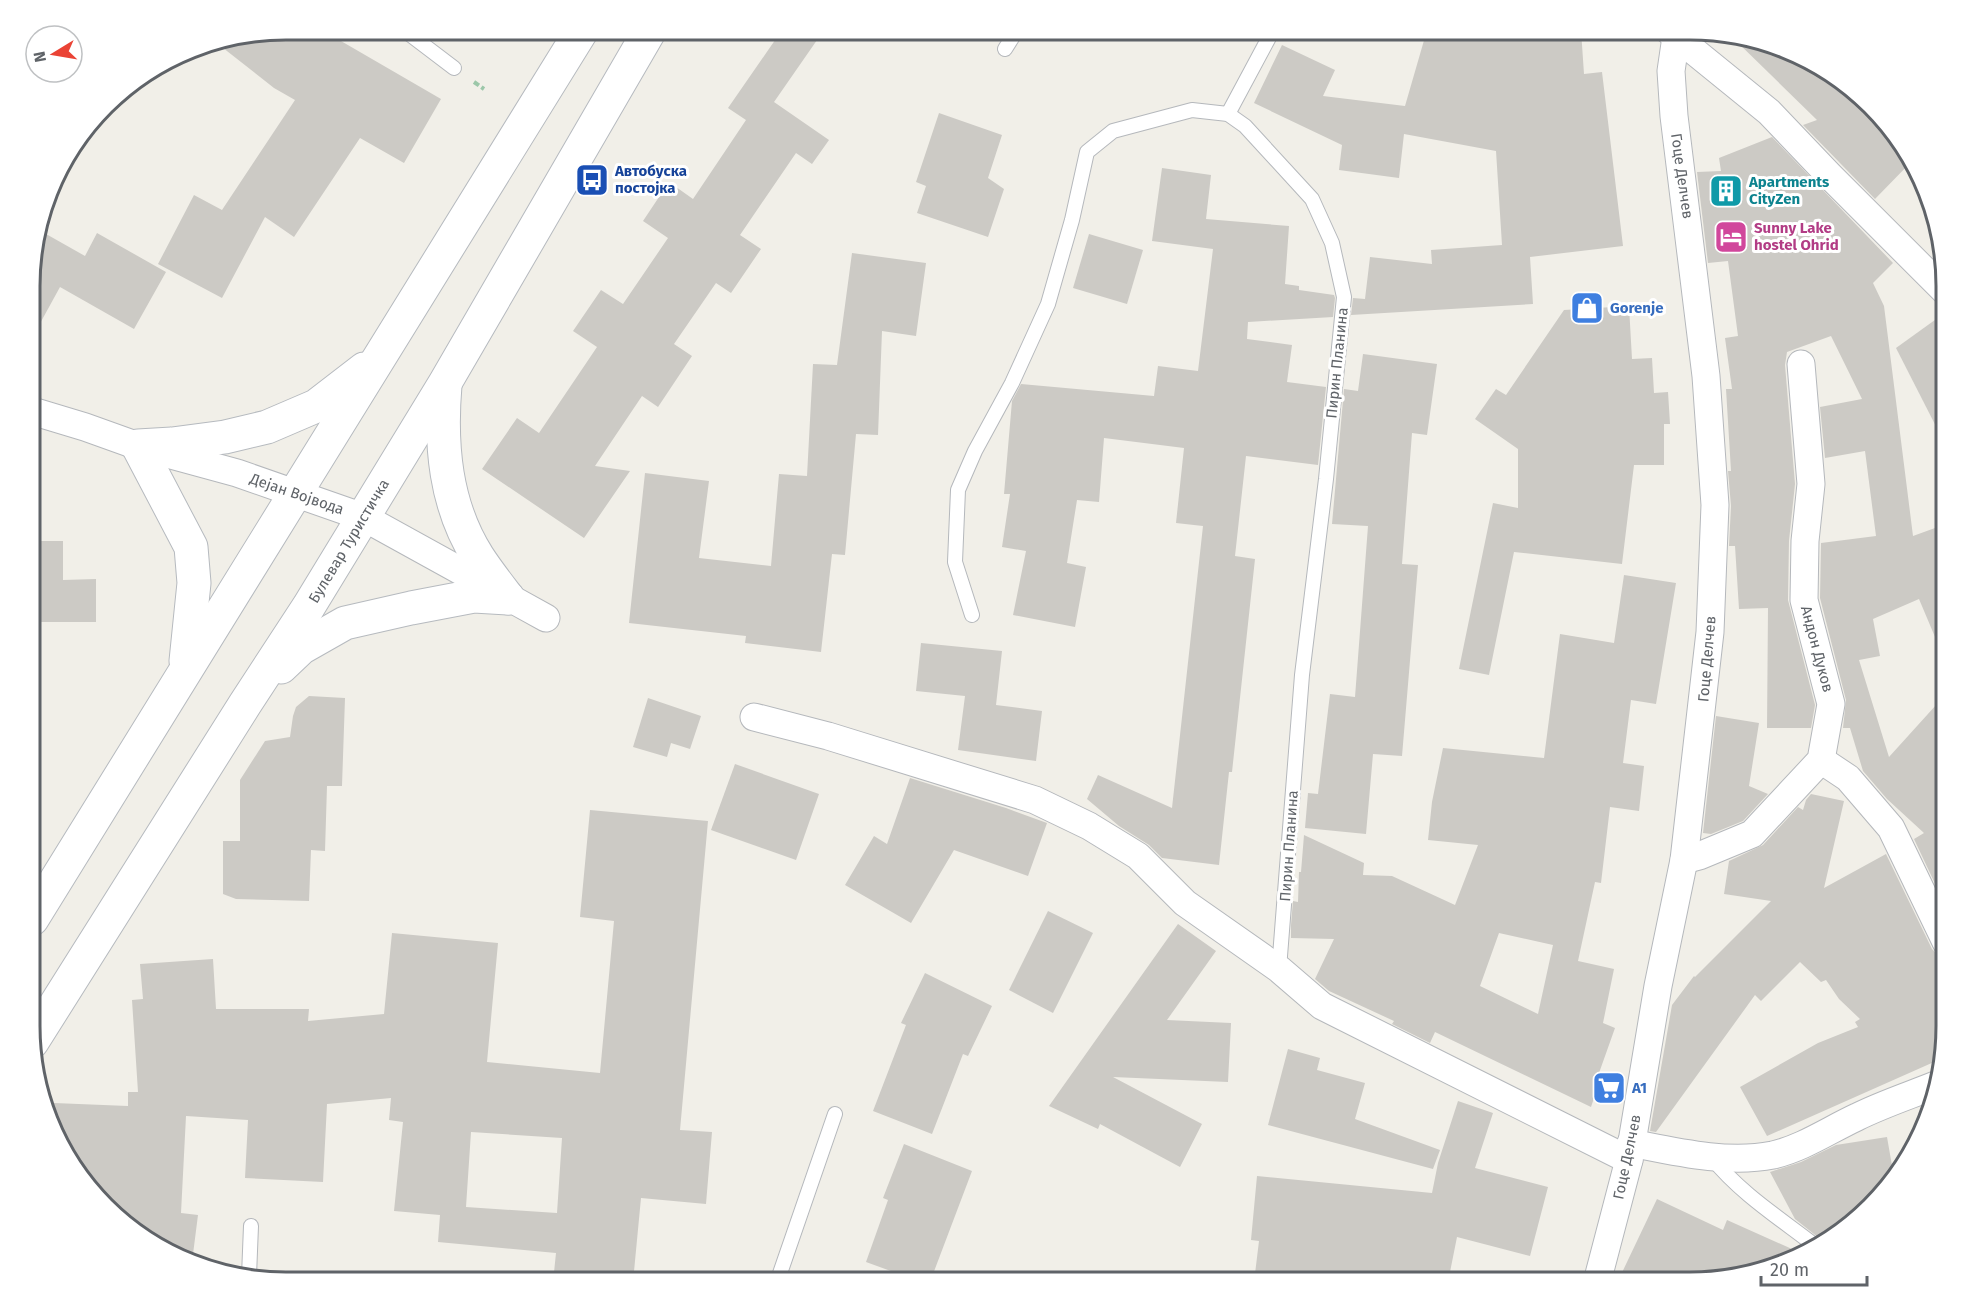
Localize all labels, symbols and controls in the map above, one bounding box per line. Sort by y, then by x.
north arrow [24,24,84,84]
text: N [29,50,50,64]
street label: Гоце Делчев [1667,132,1697,220]
bus stop icon: Автобуска постојка [574,162,610,198]
place label: Автобуска постојка [614,162,687,197]
building icon: Apartments CityZen [1708,173,1744,209]
place label: Apartments CityZen [1748,173,1829,208]
hotel icon: Sunny Lake hostel Ohrid [1713,219,1749,255]
place label: Sunny Lake hostel Ohrid [1754,219,1839,254]
shop icon: Gorenje [1569,290,1605,326]
place label: Gorenje [1610,299,1663,317]
street label: Пирин Планина [1322,306,1352,420]
street label: Дејан Војвода [247,469,346,518]
street label: Булевар Туристичка [305,476,393,606]
street label: Андон Дуков [1797,604,1837,694]
street label: Гоце Делчев [1694,615,1720,703]
street label: Пирин Планина [1276,790,1302,902]
supermarket icon: A1 [1591,1070,1627,1106]
place label: A1 [1631,1079,1647,1097]
street label: Гоце Делчев [1609,1113,1645,1201]
scale bar [1761,1249,1868,1287]
text: 20 m [1770,1259,1809,1281]

